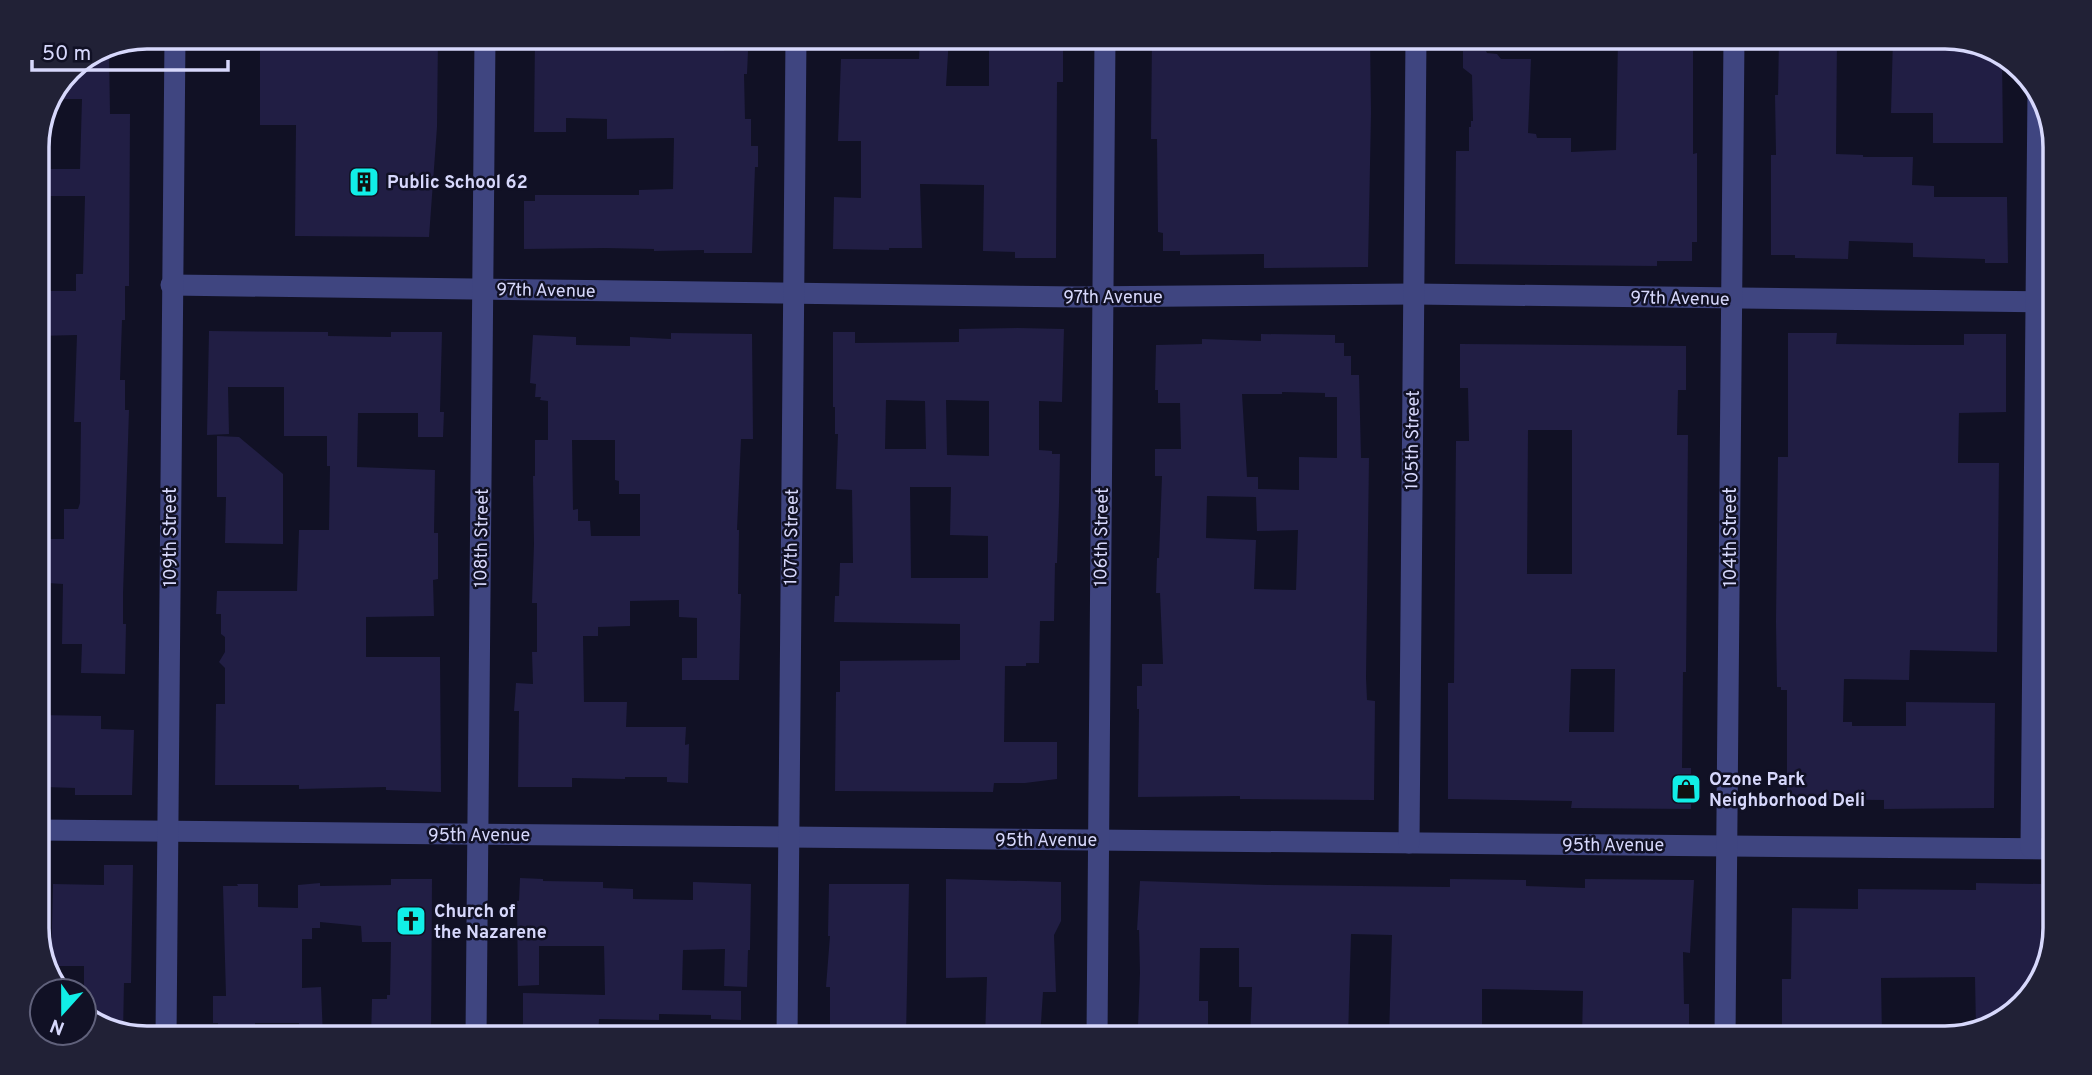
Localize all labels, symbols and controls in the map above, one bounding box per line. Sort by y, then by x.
scale bar [32,28,228,72]
text: 50 m [42,41,91,68]
building icon: Public School 62 [347,165,381,199]
place label: Public School 62 [387,172,528,195]
street label: 97th Avenue [496,279,596,304]
street label: 97th Avenue [1063,287,1163,310]
street label: 97th Avenue [1630,287,1730,312]
street label: 105th Street [1401,390,1426,490]
street label: 109th Street [160,487,183,587]
street label: 106th Street [1090,487,1115,587]
street label: 104th Street [1720,487,1743,587]
street label: 108th Street [470,488,495,588]
street label: 107th Street [780,488,805,586]
place label: Ozone Park Neighborhood Deli [1709,769,1865,813]
shop icon: Ozone Park Neighborhood Deli [1669,772,1703,806]
street label: 95th Avenue [428,825,530,848]
street label: 95th Avenue [995,830,1097,853]
street label: 95th Avenue [1562,835,1664,858]
place label: Church of the Nazarene [434,901,547,945]
church icon: Church of the Nazarene [394,904,428,938]
north arrow [28,977,98,1047]
text: N [47,1012,68,1040]

